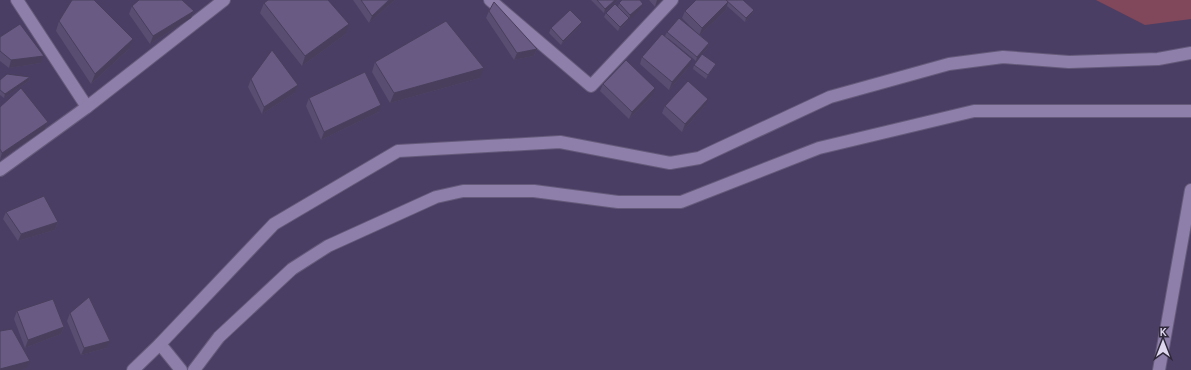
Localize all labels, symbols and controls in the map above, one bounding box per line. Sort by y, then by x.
north arrow [1143,322,1183,362]
text: K [1159,326,1167,339]

